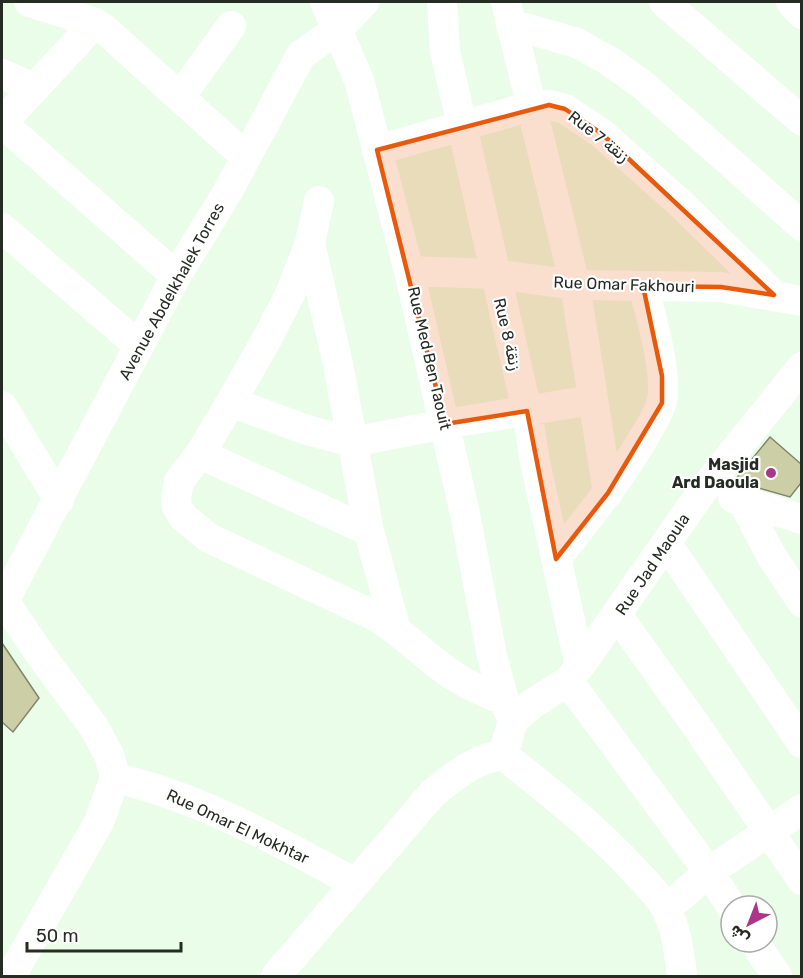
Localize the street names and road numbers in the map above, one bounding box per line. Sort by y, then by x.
street label: Rue 7 زنقة [564,107,633,167]
street label: Avenue Abdelkhalek Torres [115,199,228,383]
street label: Rue Omar Fakhouri [553,273,695,296]
street label: Rue Med Ben Taouit [404,285,455,432]
street label: Rue 8 زنقة [489,296,525,372]
street label: Rue Jad Maoula [611,510,693,619]
street label: Rue Omar El Mokhtar [164,785,312,868]

